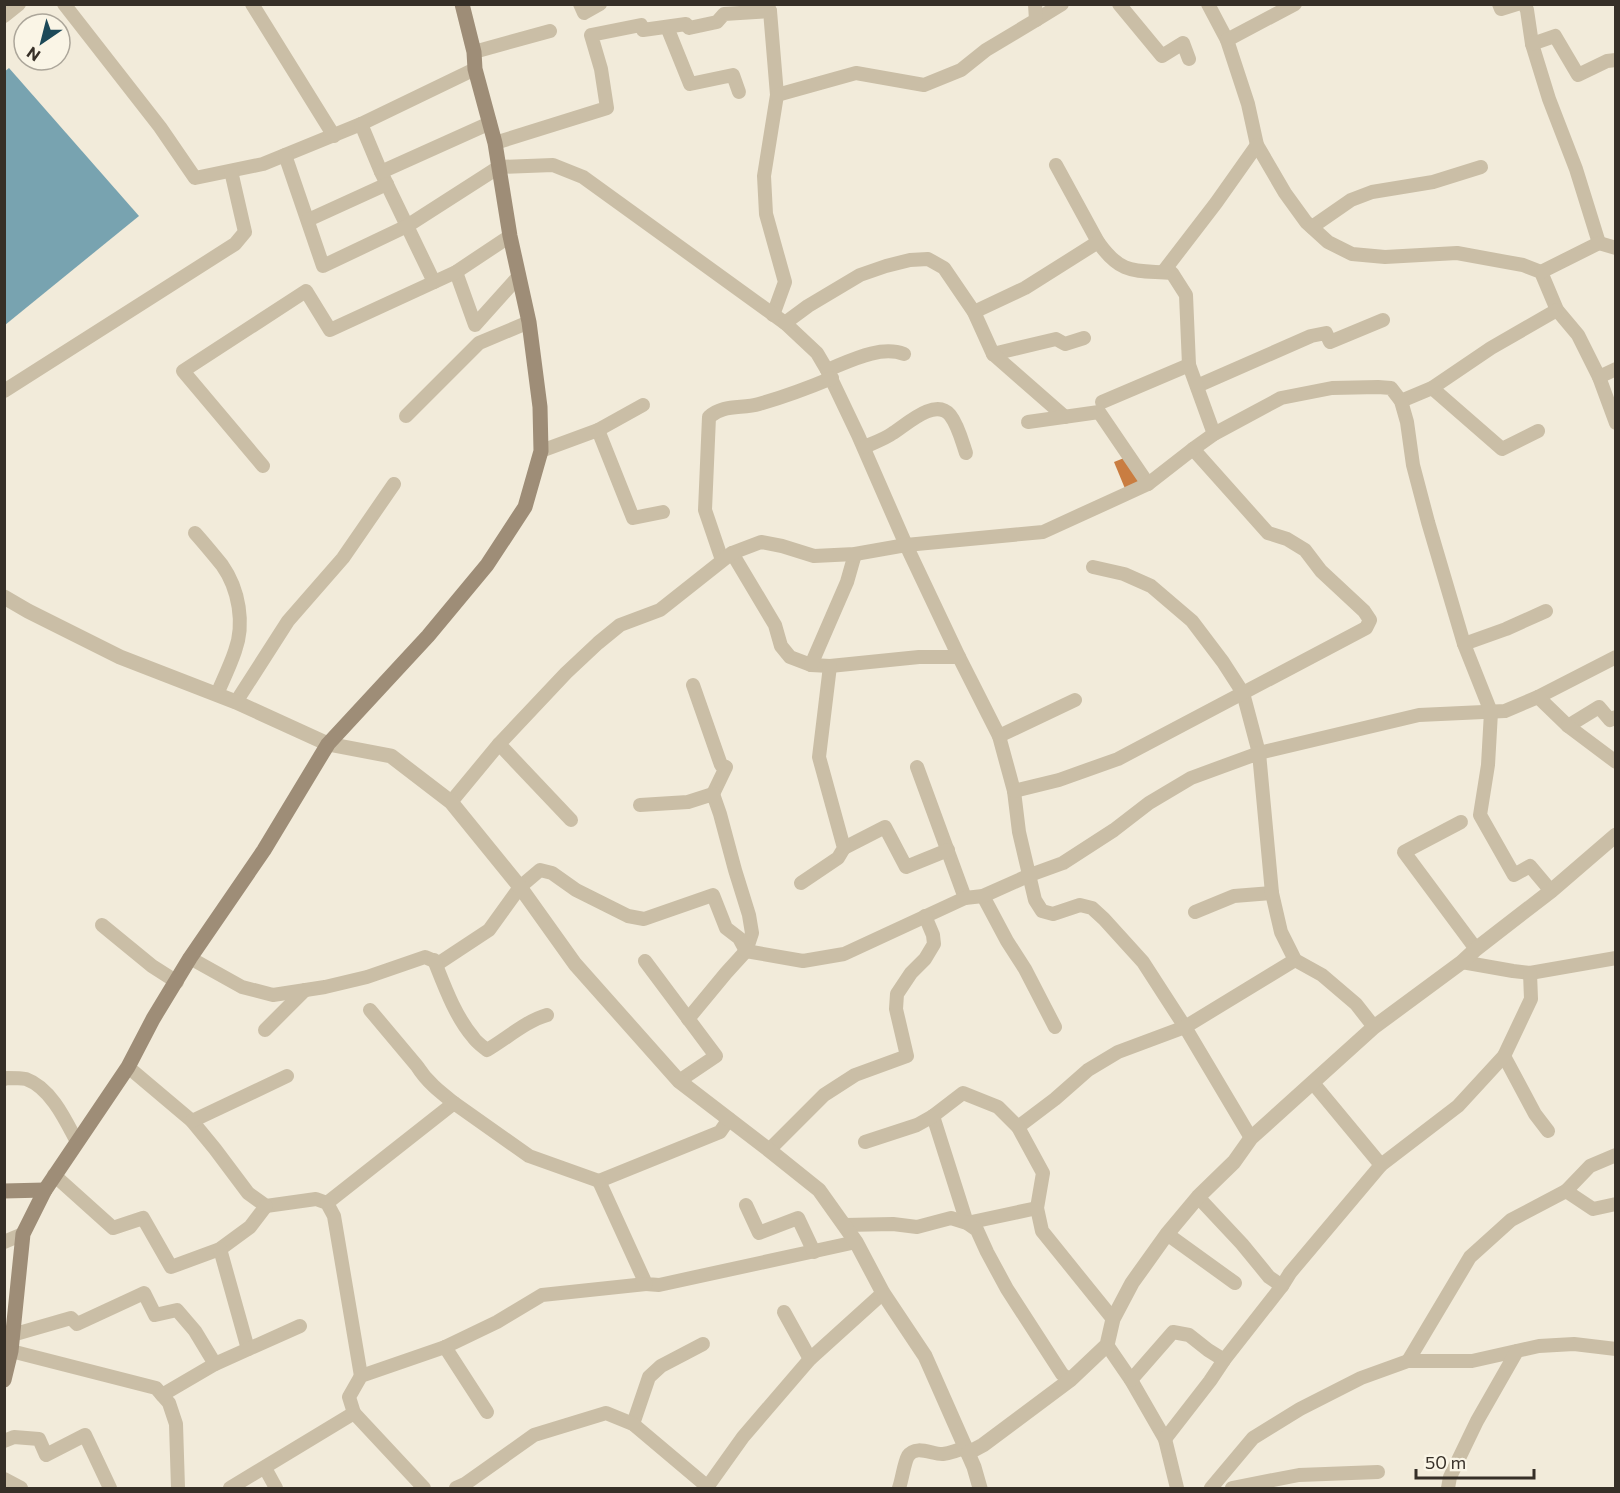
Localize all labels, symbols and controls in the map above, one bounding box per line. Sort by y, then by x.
north arrow [12,12,72,72]
text: N [23,43,43,66]
scale bar [1416,1442,1534,1480]
text: 50 m [1425,1451,1466,1473]

